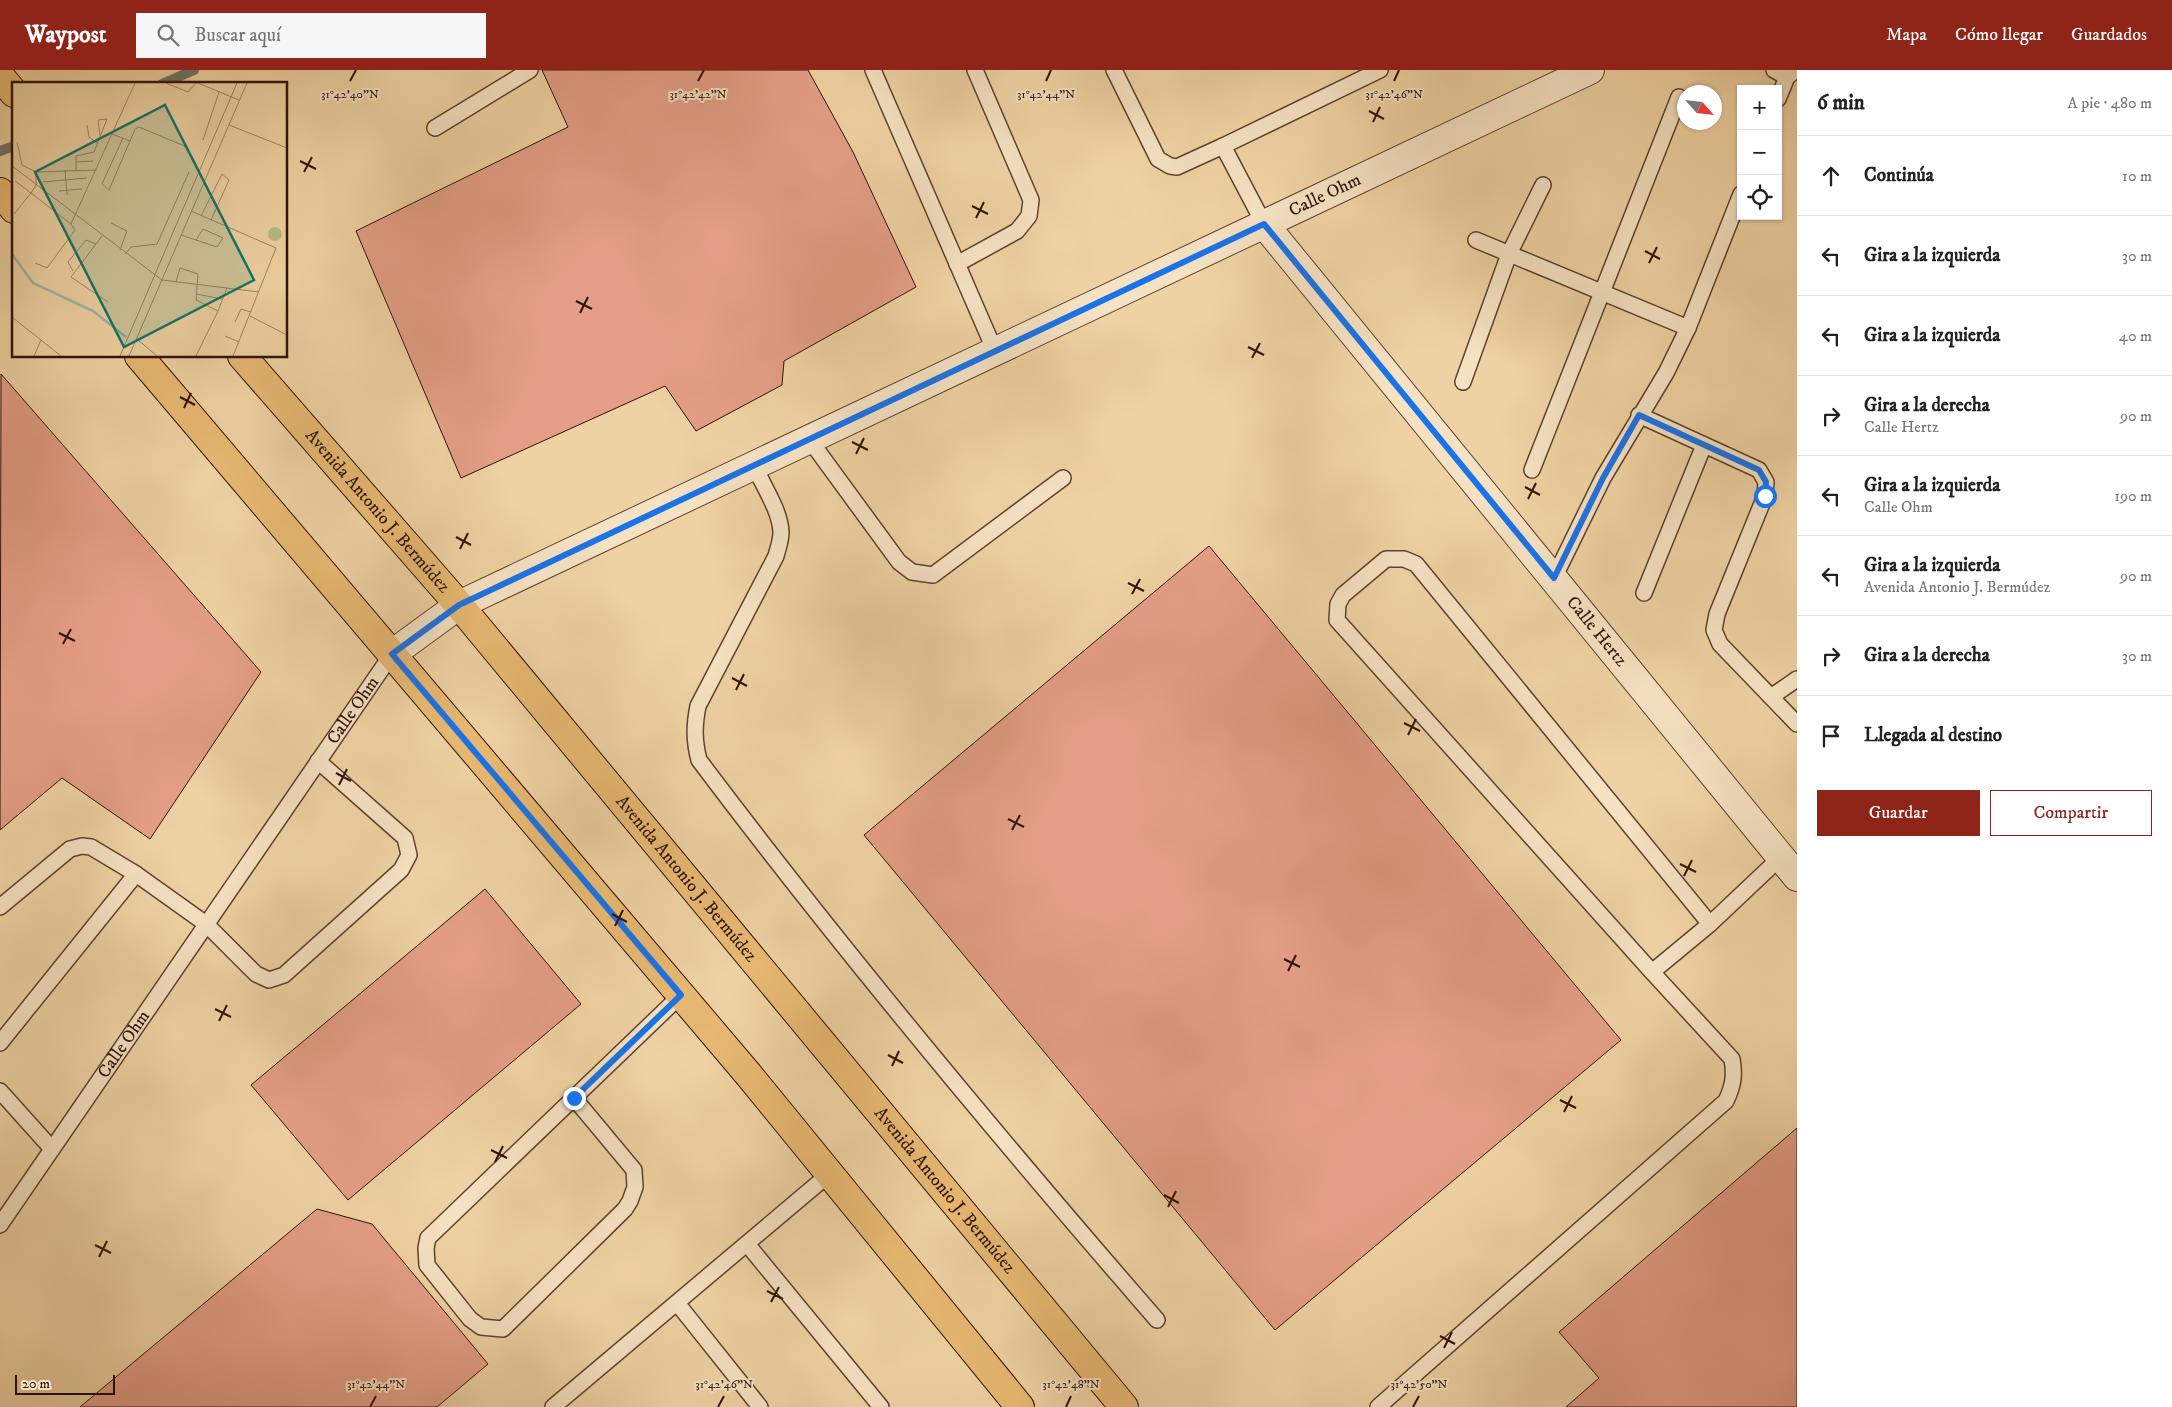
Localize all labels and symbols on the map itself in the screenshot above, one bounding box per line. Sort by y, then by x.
inset map [12,82,288,358]
north arrow [1677,85,1722,130]
text: 31°42'40"N [321,87,379,102]
text: 31°42'42"N [669,87,727,102]
text: 31°42'44"N [1017,87,1075,102]
text: 31°42'46"N [1365,87,1423,102]
street label: Calle Ohm [1285,169,1365,222]
street label: Avenida Antonio J. Bermúdez [300,425,455,598]
route start [1754,485,1777,508]
street label: Calle Hertz [1561,592,1632,671]
street label: Calle Ohm [322,672,384,749]
street label: Avenida Antonio J. Bermúdez [611,791,762,967]
street label: Calle Ohm [93,1006,155,1083]
route end [563,1087,586,1110]
street label: Avenida Antonio J. Bermúdez [869,1103,1020,1279]
scale bar [15,1372,115,1395]
text: 31°42'44"N [347,1377,405,1392]
text: 31°42'46"N [695,1377,753,1392]
text: 31°42'48"N [1042,1377,1100,1392]
text: 31°42'50"N [1391,1377,1448,1392]

